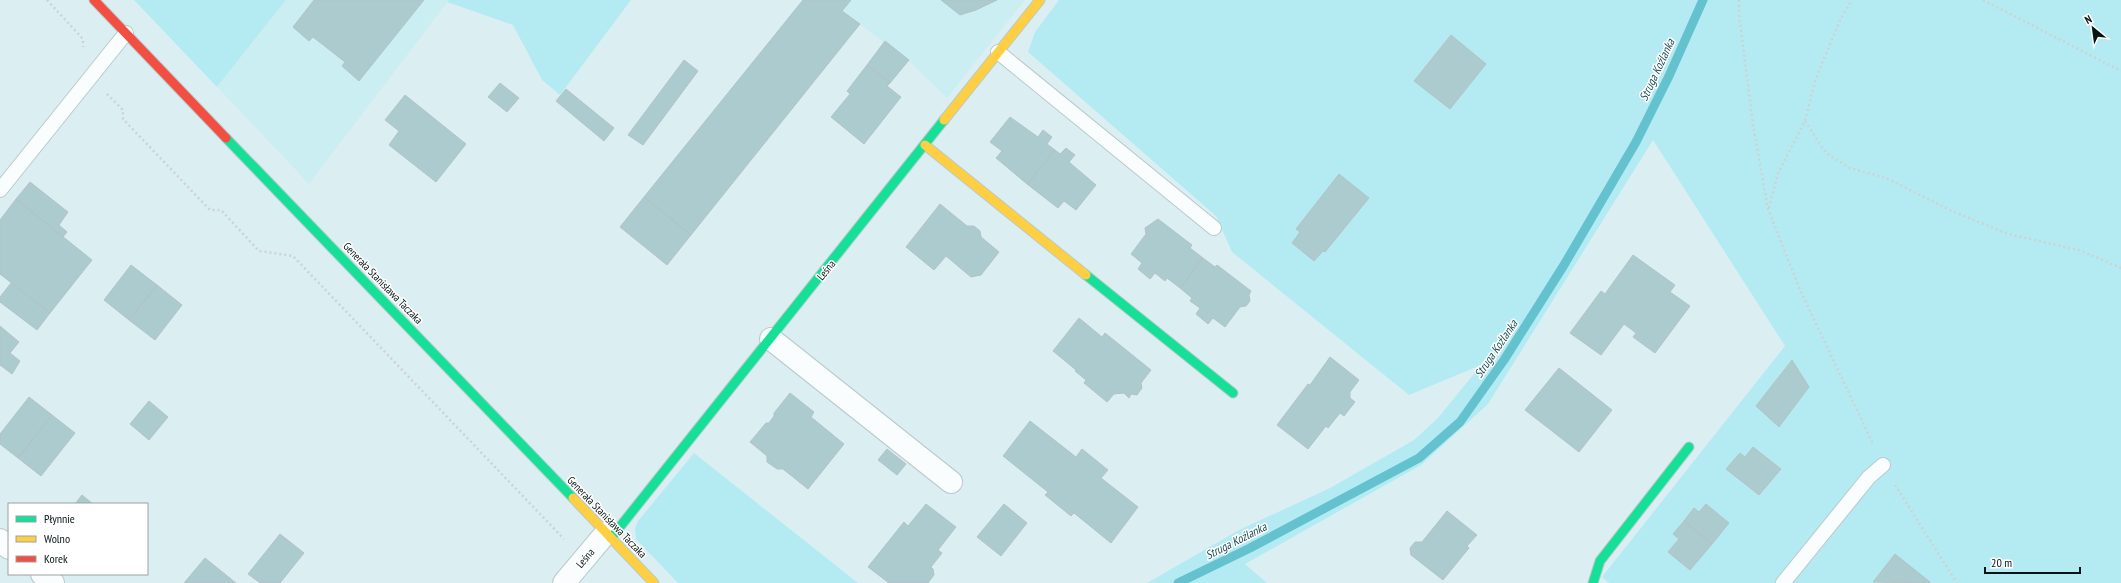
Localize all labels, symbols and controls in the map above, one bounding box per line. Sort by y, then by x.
north arrow [2073,8,2113,48]
text: N [2082,12,2094,27]
water label: Struga Koźlanka [1636,35,1678,103]
street label: Generała Stanisława Taczaka [340,239,426,327]
street label: Leśna [814,257,838,283]
water label: Struga Koźlanka [1471,316,1521,381]
street label: Generała Stanisława Taczaka [564,473,650,561]
legend [8,503,148,575]
text: Płynnie [44,511,75,526]
water label: Struga Koźlanka [1203,518,1270,562]
text: Wolno [44,531,70,546]
street label: Leśna [573,545,597,571]
scale bar [1985,549,2080,575]
text: Korek [44,551,68,566]
text: 20 m [1991,555,2012,570]

